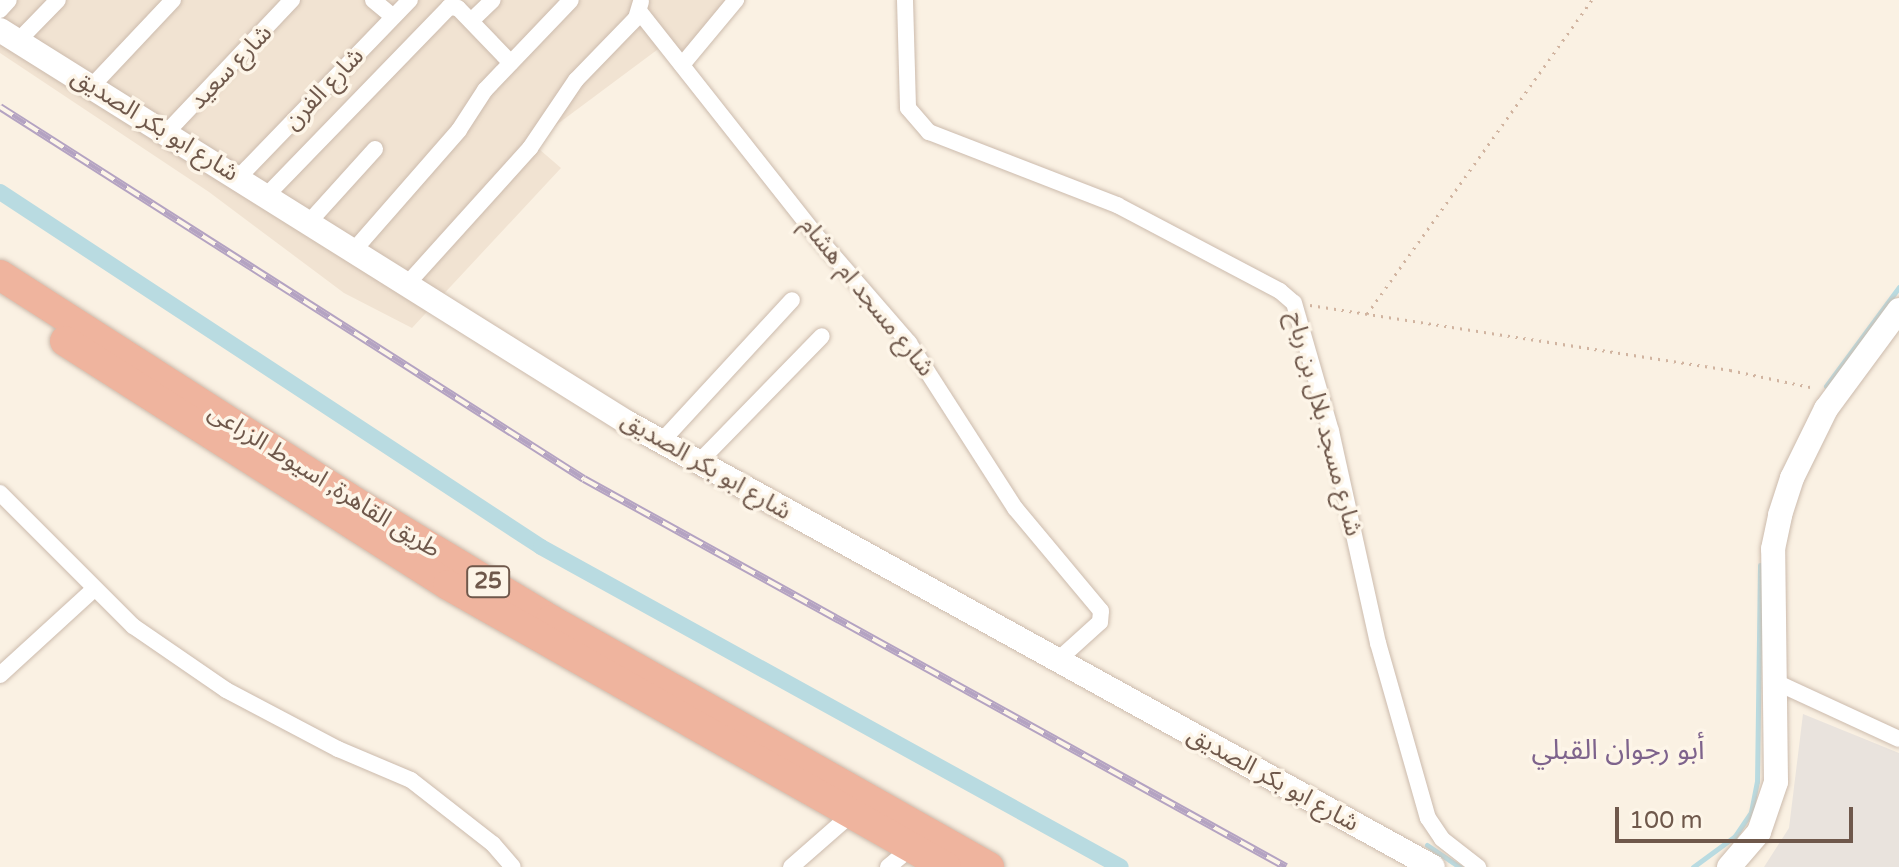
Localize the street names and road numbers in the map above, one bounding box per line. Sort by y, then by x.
street label: شارع سعيد [184,19,278,115]
street label: شارع الفرن [278,42,370,136]
street label: شارع ابو بكر الصديق [66,62,244,188]
street label: شارع مسجد ام هشام [794,212,940,382]
street label: شارع مسجد بلال بن رباح [1280,309,1368,539]
street label: طريق القاهرة, اسيوط الزراعى [203,398,445,564]
street label: شارع ابو بكر الصديق [616,406,796,526]
road number: 25 [466,564,510,600]
street label: شارع ابو بكر الصديق [1182,720,1364,838]

